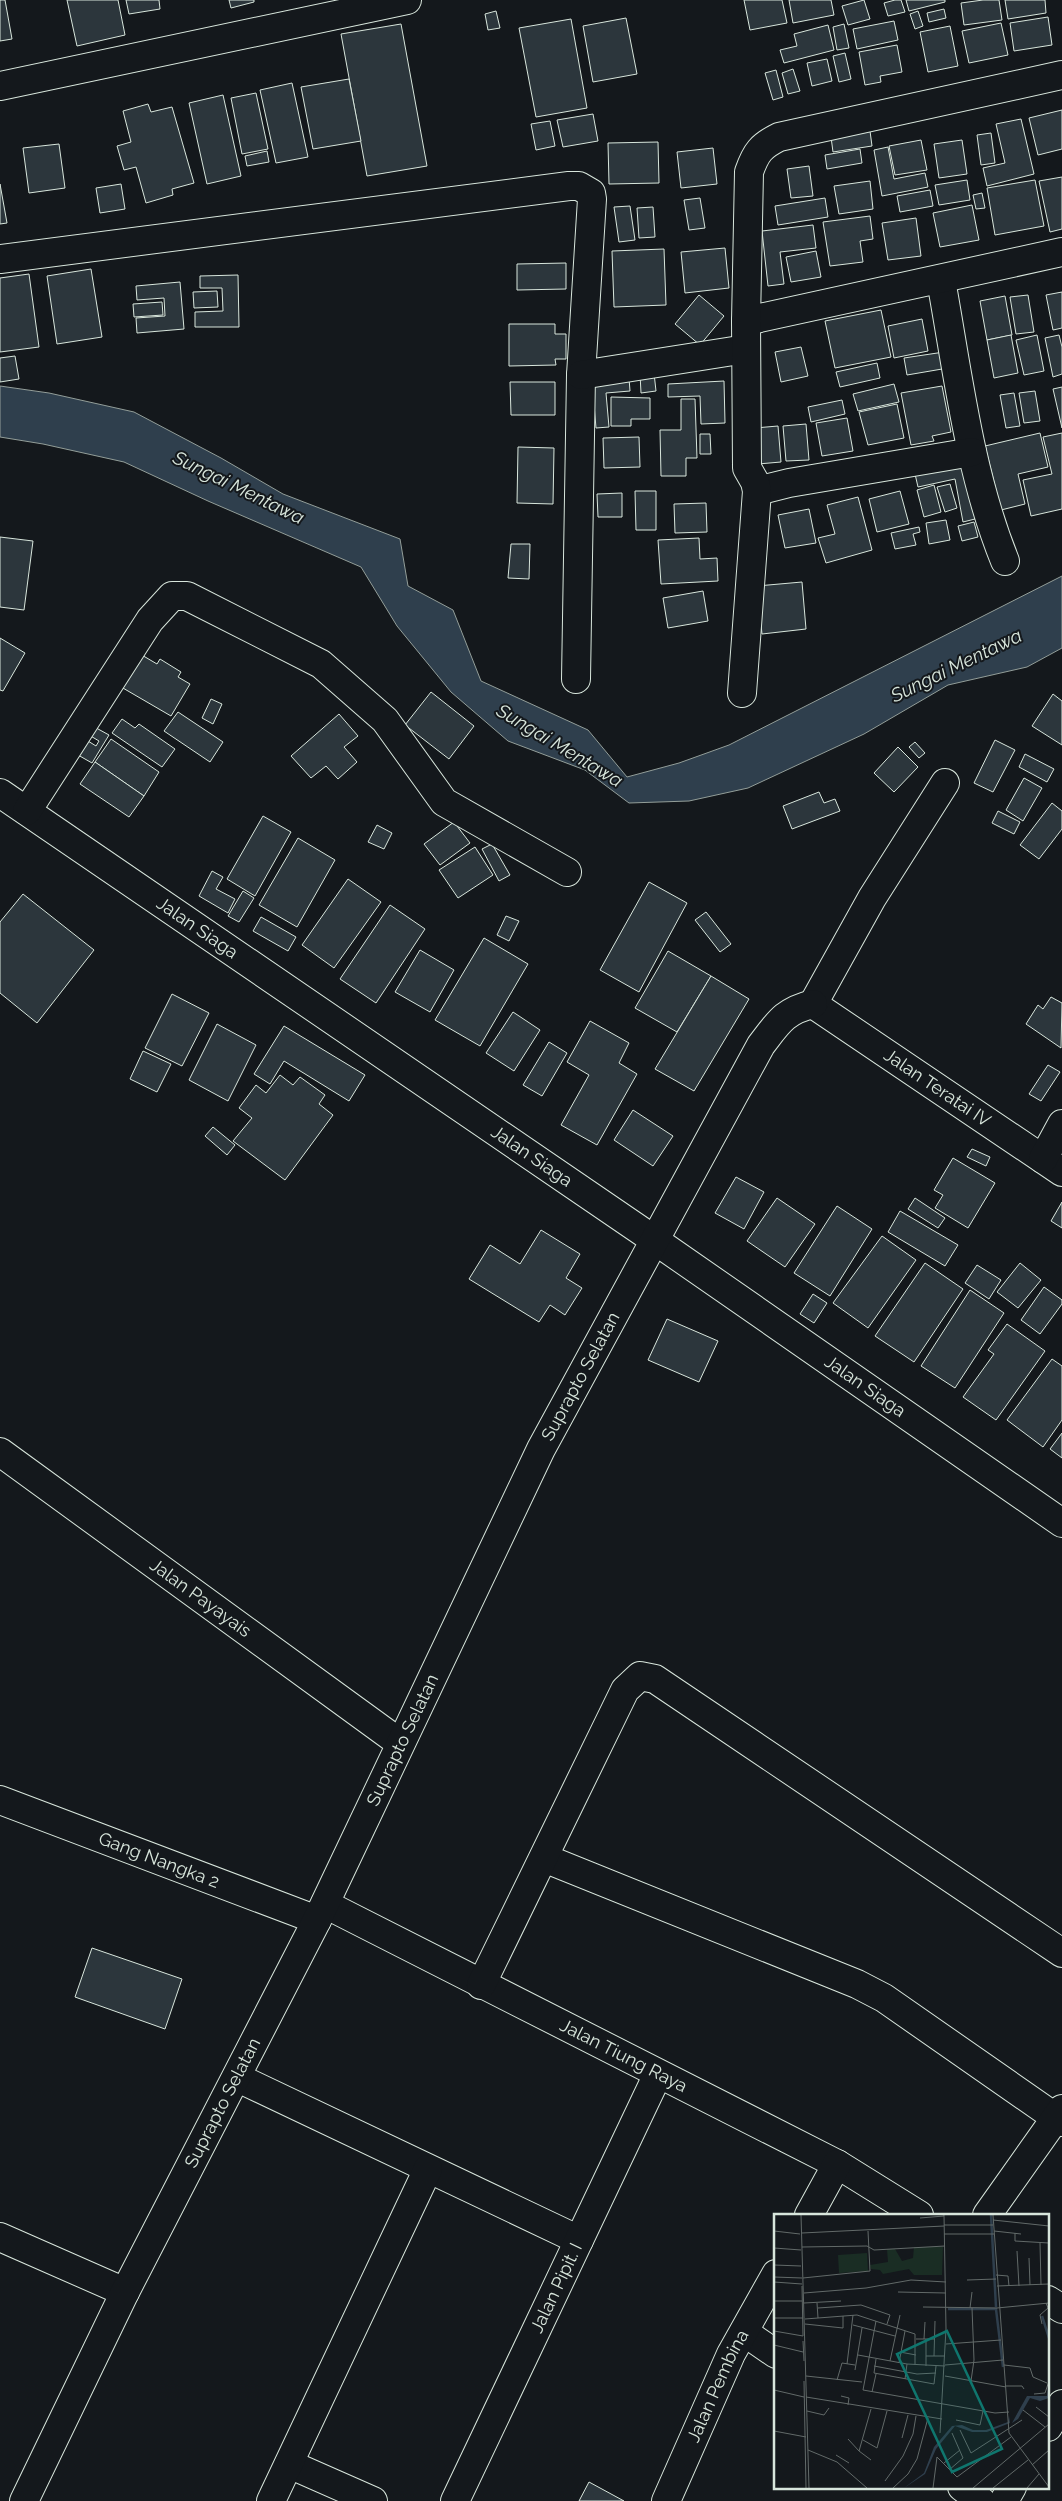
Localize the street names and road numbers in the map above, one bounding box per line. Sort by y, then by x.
street label: Jalan Siaga [153,892,242,962]
street label: Jalan Teratai IV [880,1044,995,1131]
street label: Jalan Siaga [487,1121,577,1191]
street label: Suprapto Selatan [537,1308,624,1444]
street label: Jalan Siaga [821,1351,910,1421]
street label: Jalan Payayais [146,1554,256,1641]
street label: Suprapto Selatan [362,1671,442,1809]
street label: Gang Nangka 2 [96,1827,222,1892]
street label: Jalan Tiung Raya [557,2014,691,2096]
street label: Suprapto Selatan [180,2034,264,2171]
street label: Jalan Pipit. I [526,2239,586,2336]
street label: Jalan Pembina [682,2326,753,2445]

